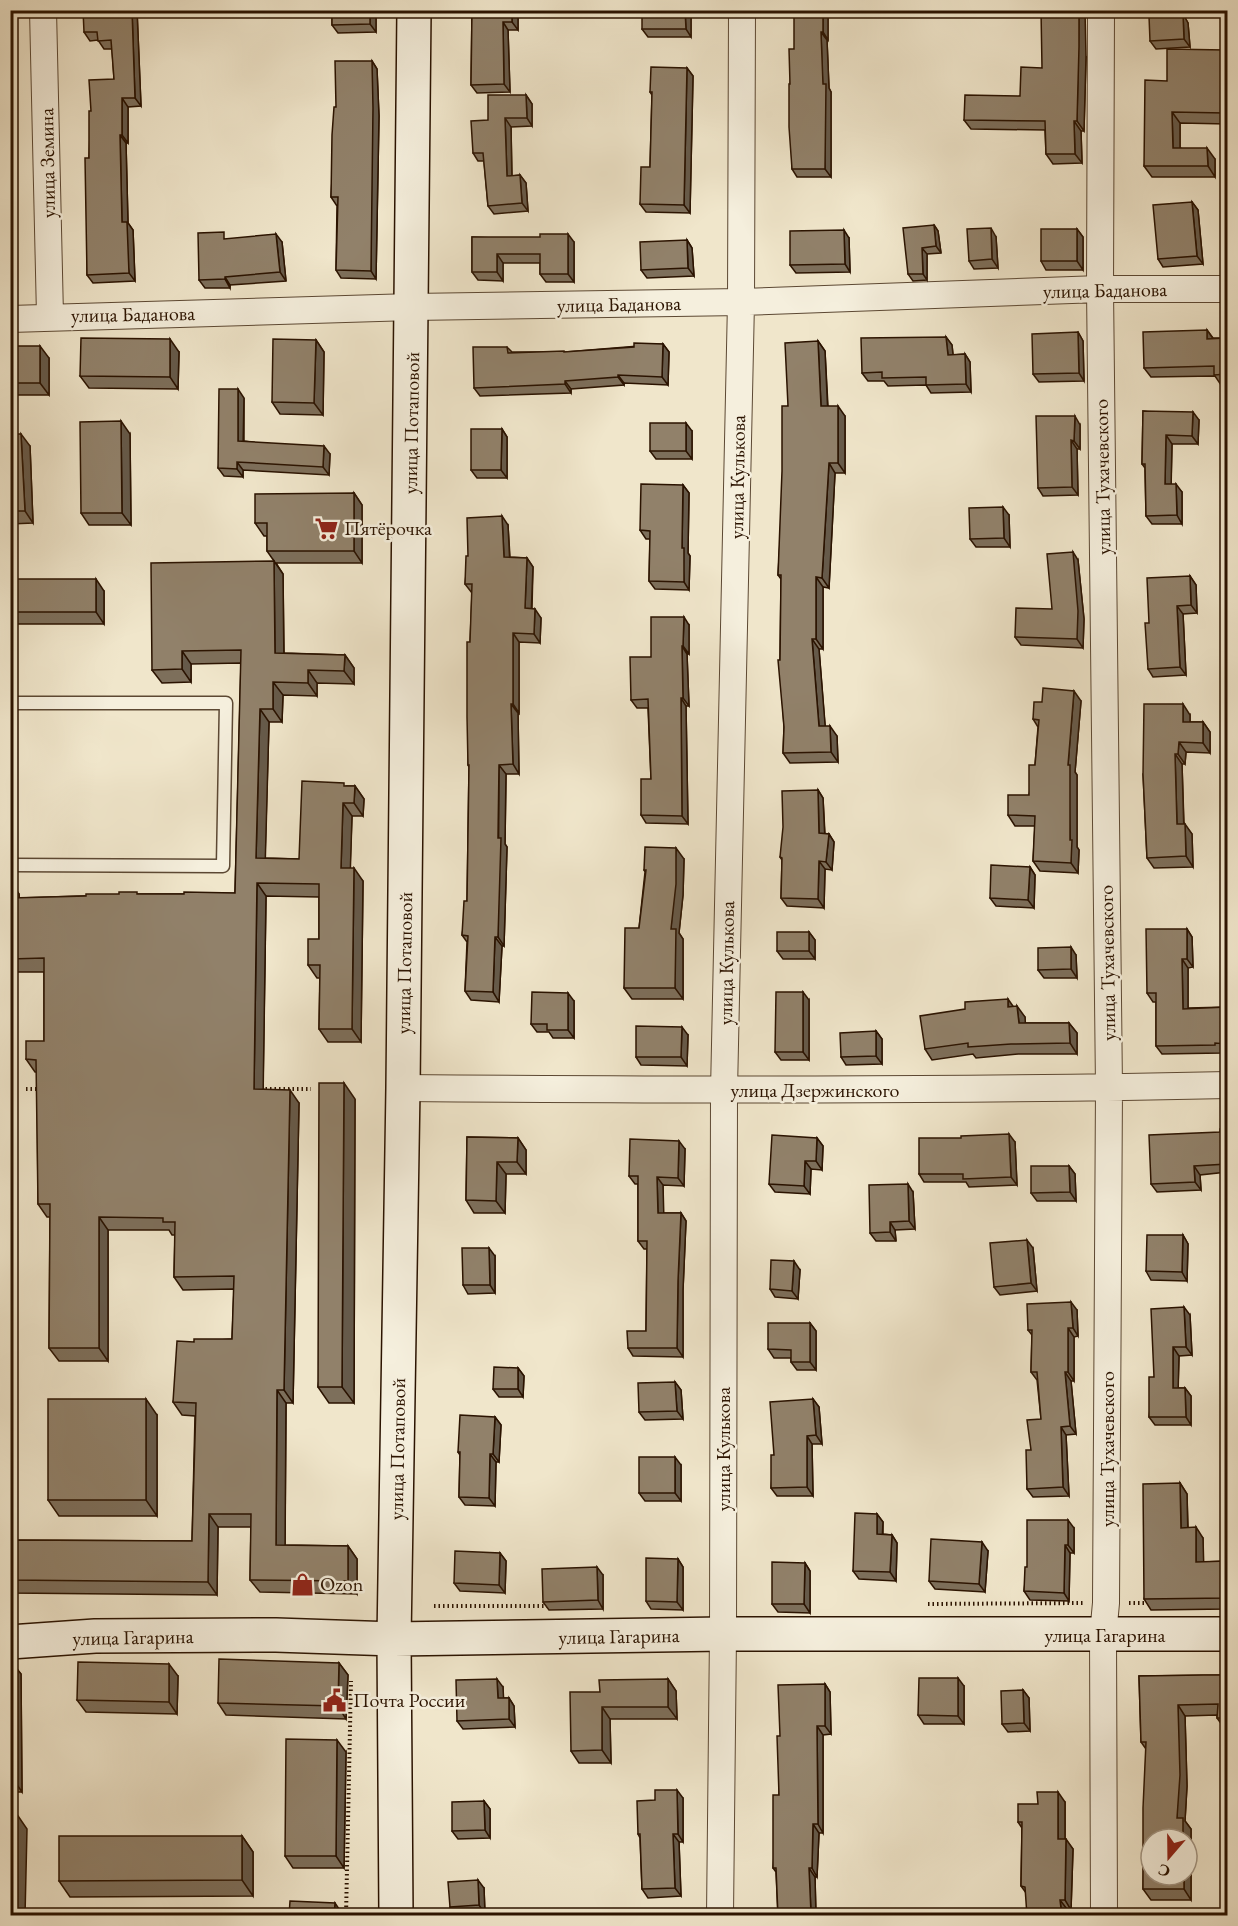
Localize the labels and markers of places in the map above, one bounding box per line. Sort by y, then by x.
supermarket icon: Пятёрочка [313,515,339,541]
place label: Пятёрочка [344,515,432,541]
shop icon: Ozon [289,1571,315,1597]
place label: Ozon [320,1571,364,1597]
public building icon: Почта России [322,1687,348,1713]
place label: Почта России [353,1687,466,1713]

